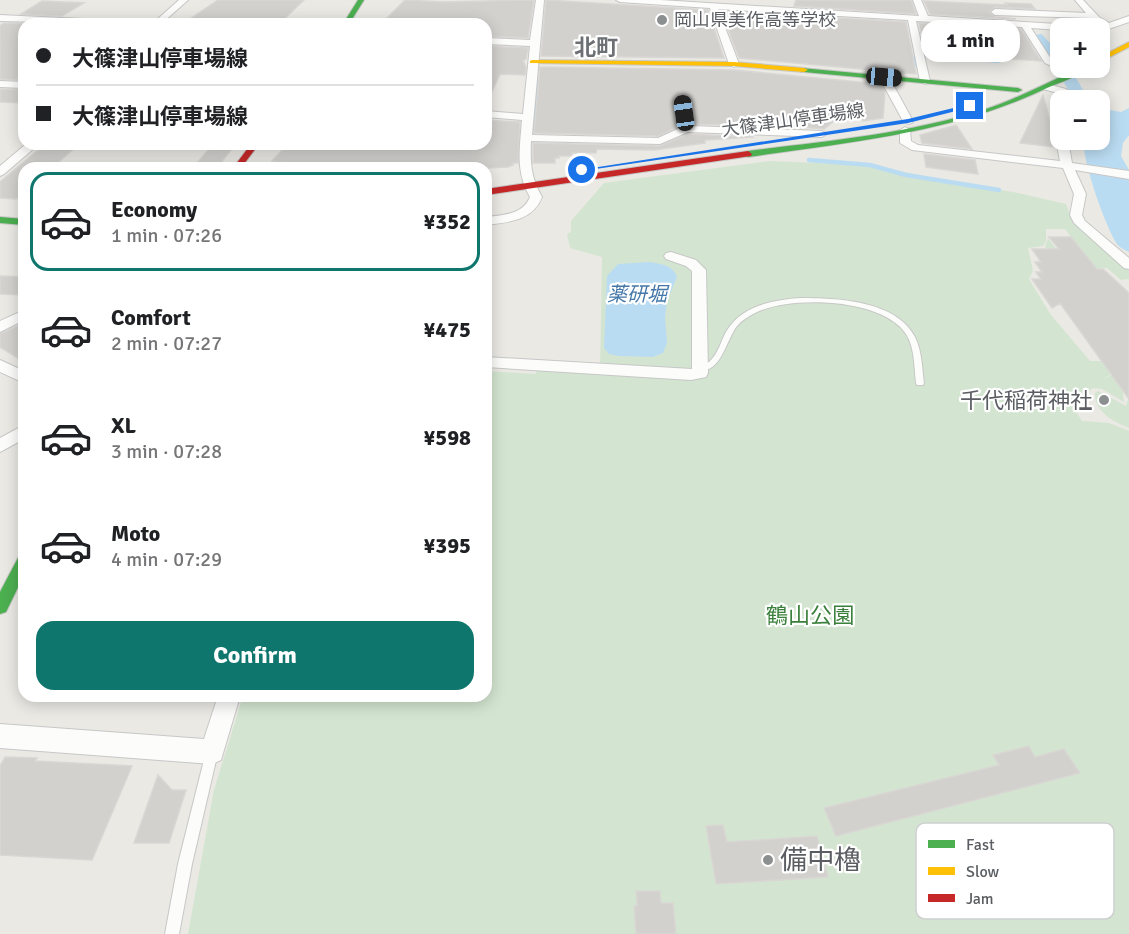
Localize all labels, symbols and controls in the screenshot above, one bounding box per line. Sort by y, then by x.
place label: 岡山県美作高等学校 [674,9,836,31]
marker: 岡山県美作高等学校 [655,13,669,27]
map controls [1050,18,1110,150]
button: + [1050,18,1110,78]
callout: 1 min [920,19,1020,61]
text: 1 min [946,28,995,53]
district label: 北町 [574,34,618,61]
text: 大篠津山停車場線 [72,45,248,72]
car [865,66,903,88]
button: − [1050,90,1110,150]
route end [956,92,983,119]
car [673,94,695,132]
street label: 大篠津山停車場線 [720,99,866,141]
text: 大篠津山停車場線 [72,103,248,130]
route start [568,156,595,183]
icon: car [39,195,93,249]
text: Economy [111,196,197,223]
text: ¥352 [423,208,471,235]
text: 1 min · 07:26 [111,223,222,248]
water label: 薬研堀 [607,282,670,307]
icon: car [39,303,93,357]
text: Comfort [111,304,191,331]
text: ¥475 [423,316,471,343]
text: 2 min · 07:27 [111,331,222,356]
place label: 千代稲荷神社 [960,387,1092,414]
marker: 千代稲荷神社 [1097,393,1111,407]
icon: car [39,411,93,465]
text: XL [111,412,136,439]
text: ¥598 [423,424,471,451]
text: 3 min · 07:28 [111,439,222,464]
icon: car [39,519,93,573]
text: Moto [111,520,160,547]
text: ¥395 [423,532,471,559]
text: 4 min · 07:29 [111,547,222,572]
park label: 鶴山公園 [766,602,854,629]
button: Confirm [36,621,474,690]
legend [916,823,1114,919]
text: Fast [966,835,995,855]
place label: 備中櫓 [780,844,861,877]
marker: 備中櫓 [761,853,775,867]
text: Slow [966,862,1000,882]
text: Jam [966,889,994,909]

